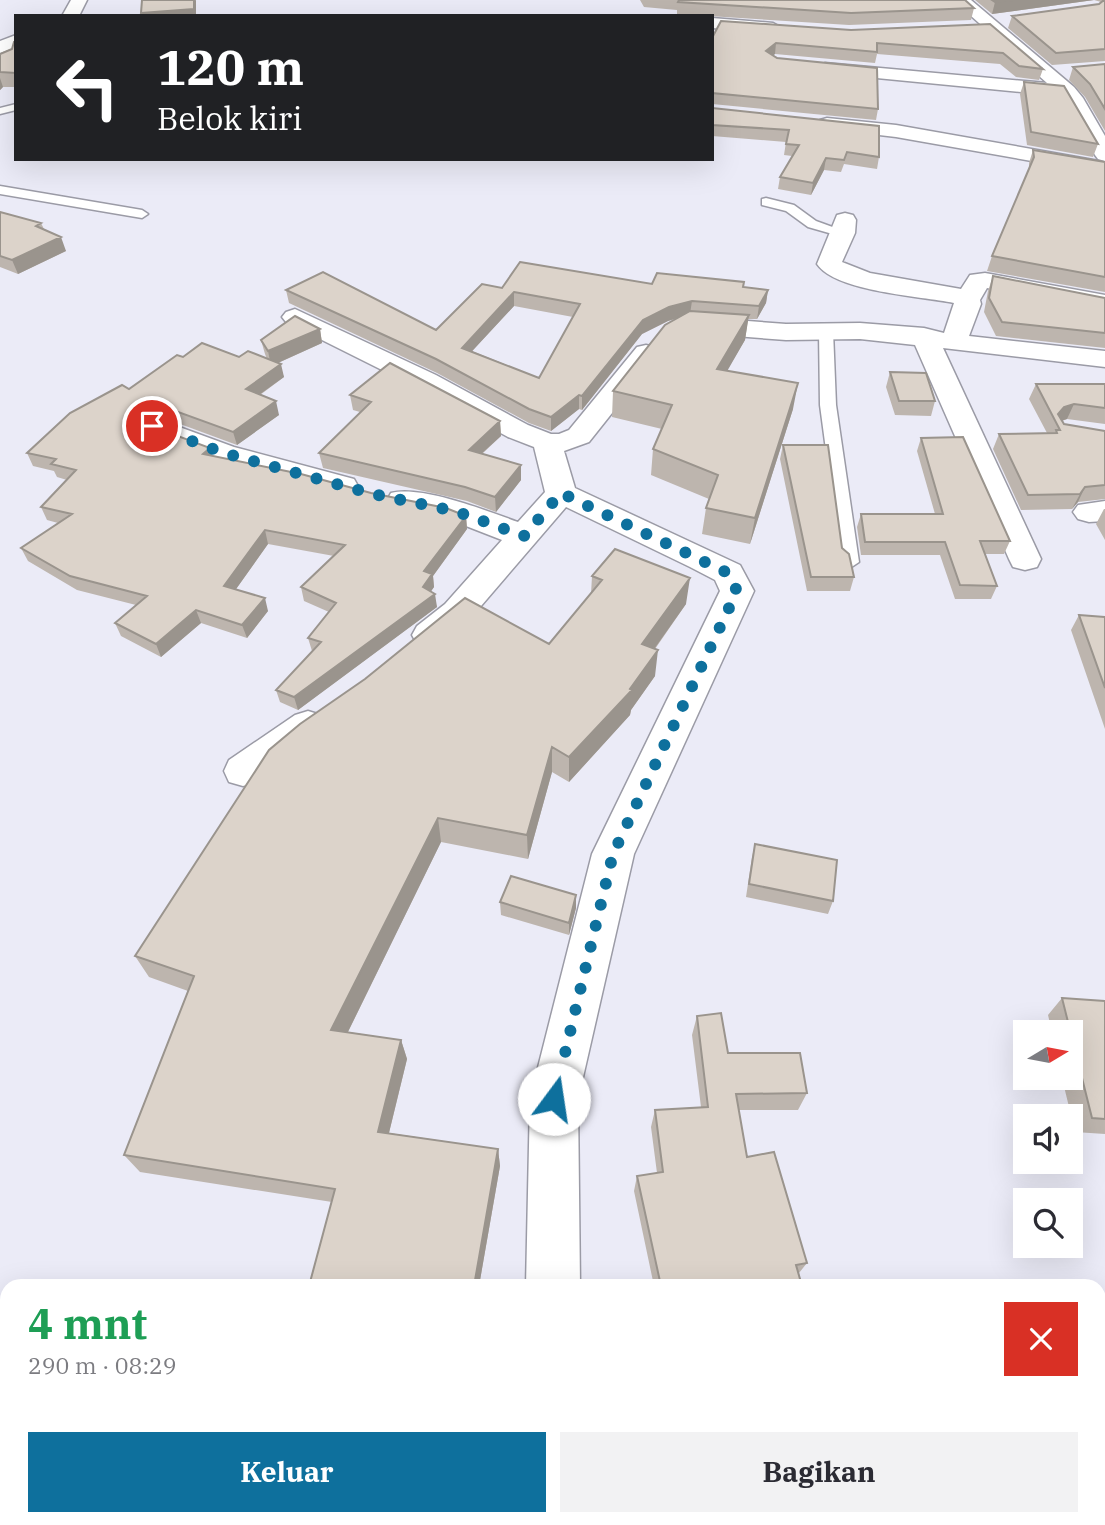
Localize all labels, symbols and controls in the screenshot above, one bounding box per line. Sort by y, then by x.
text: 120 m [157,35,304,98]
icon: left [42,42,133,133]
text: Belok kiri [157,97,302,139]
pin [122,396,182,456]
icon: arrive [133,407,171,445]
north arrow [1013,1020,1083,1090]
map controls [1013,1020,1083,1258]
position arrow [517,1062,591,1136]
button: sound [1013,1104,1083,1174]
button: search [1013,1188,1083,1258]
text: 4 mnt [28,1296,147,1351]
button: close [1004,1302,1078,1376]
text: 290 m · 08:29 [28,1350,177,1380]
button: Keluar [28,1432,546,1512]
button: Bagikan [560,1432,1078,1512]

